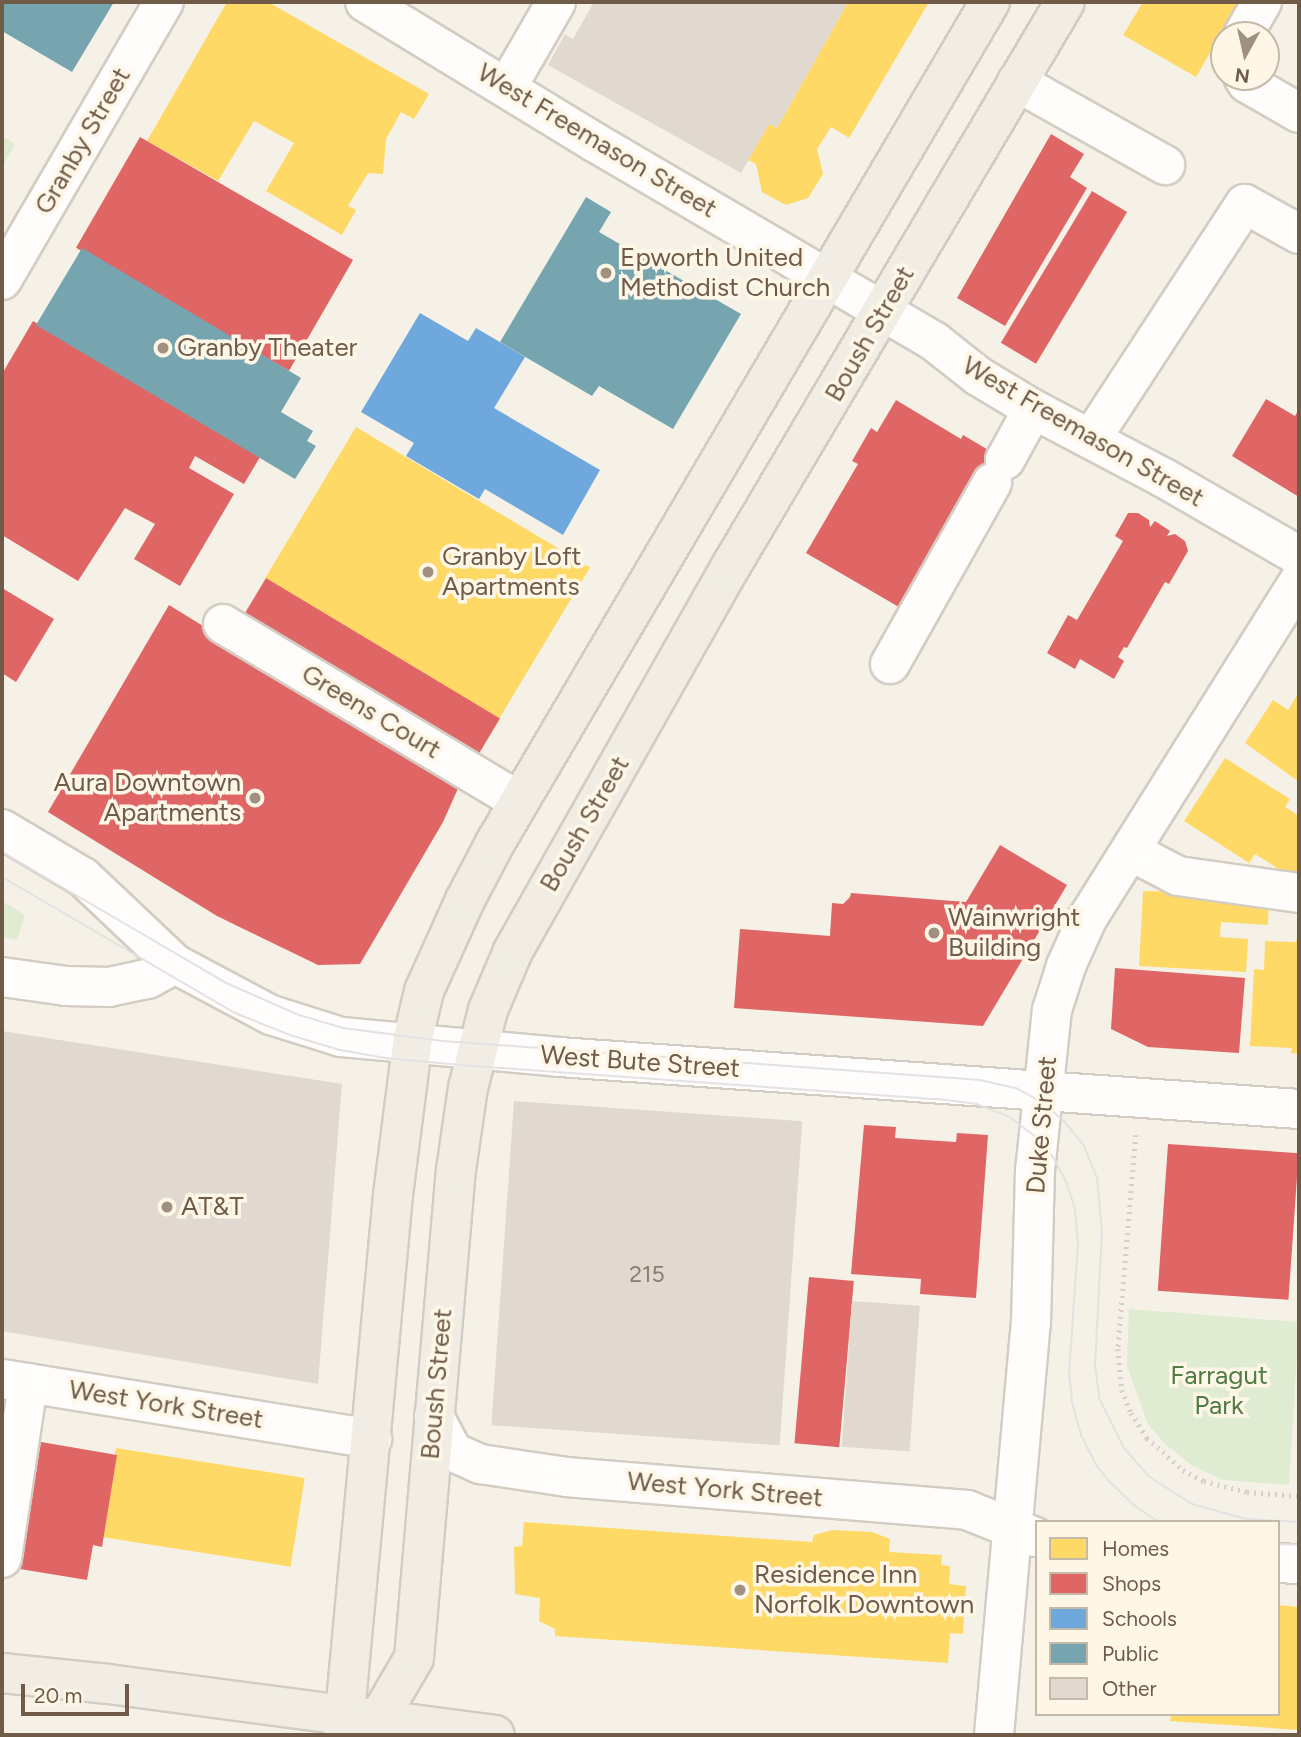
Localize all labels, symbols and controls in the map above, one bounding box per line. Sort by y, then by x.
north arrow [1210,21,1280,91]
street label: West Freemason Street [472,57,722,225]
street label: Granby Street [28,62,138,220]
text: N [1233,63,1251,88]
place label: Epworth United Methodist Church [620,242,830,304]
street label: Boush Street [819,261,921,407]
marker: Epworth United Methodist Church [598,265,614,281]
place label: Granby Theater [177,332,357,364]
marker: Granby Theater [155,340,171,356]
street label: West Freemason Street [957,350,1209,514]
place label: Granby Loft Apartments [442,541,581,602]
marker: Granby Loft Apartments [420,564,436,580]
street label: Greens Court [296,658,446,766]
street label: Boush Street [534,751,636,897]
place label: Aura Downtown Apartments [54,767,241,828]
marker: Aura Downtown Apartments [247,790,263,806]
place label: Wainwright Building [948,902,1080,964]
marker: Wainwright Building [926,925,942,941]
street label: West Bute Street [539,1039,741,1085]
street label: Duke Street [1020,1055,1064,1195]
place label: AT&T [181,1191,244,1223]
marker: AT&T [159,1199,175,1215]
house number: 215 [629,1260,665,1288]
street label: Boush Street [415,1307,459,1461]
park label: Farragut Park [1170,1360,1268,1422]
street label: West York Street [67,1374,265,1436]
street label: West York Street [626,1466,824,1514]
legend [1035,1520,1280,1716]
text: Homes [1102,1536,1169,1561]
place label: Residence Inn Norfolk Downtown [754,1559,974,1620]
text: Shops [1102,1571,1161,1596]
marker: Residence Inn Norfolk Downtown [732,1582,748,1598]
text: Schools [1102,1606,1177,1631]
text: Public [1102,1641,1159,1666]
scale bar [24,1670,133,1714]
text: Other [1102,1676,1157,1701]
text: 20 m [34,1683,82,1708]

